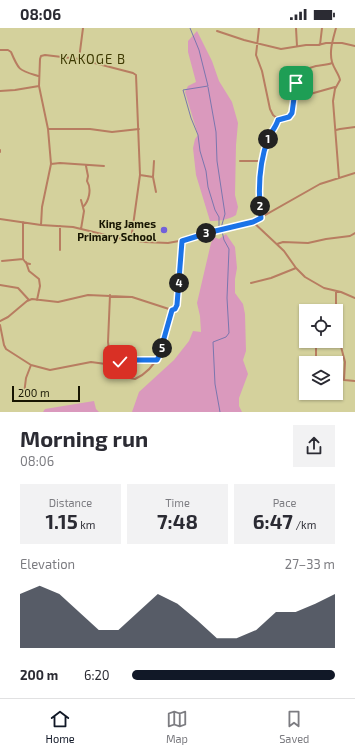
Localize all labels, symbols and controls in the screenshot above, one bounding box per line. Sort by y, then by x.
text: 08:06 [20,5,61,23]
district label: KAKOGE B [60,51,126,67]
pin [279,66,313,100]
icon: arrive [285,72,307,94]
pin: 1 [258,129,278,149]
text: 1 [266,132,270,145]
pin: 2 [250,196,270,216]
text: 2 [257,199,263,212]
place label: King James Primary School [77,217,156,244]
pin: 3 [196,223,216,243]
marker: King James Primary School [159,225,169,235]
text: 3 [203,226,209,239]
pin: 4 [169,273,189,293]
text: 4 [175,276,183,289]
map controls [299,304,343,400]
button: locate [299,304,343,348]
pin: 5 [152,338,172,358]
text: 5 [159,341,165,354]
pin [103,345,137,379]
icon: check [109,351,131,373]
button: layers [299,356,343,400]
scale bar [12,384,80,403]
text: 200 m [18,386,50,399]
text: Morning run [20,425,148,451]
button: share [293,425,335,467]
text: 08:06 [20,453,54,469]
text: Distance [49,496,92,509]
text: Time [165,496,190,509]
text: Pace [273,496,296,509]
text: 1.15 [45,509,78,533]
text: 7:48 [157,509,198,533]
text: 6:47 [253,509,293,533]
text: km [78,518,96,531]
text: /km [293,518,316,531]
text: Elevation [20,556,75,572]
text: 27–33 m [285,556,335,572]
text: 200 m [20,667,58,683]
text: 6:20 [84,667,110,683]
tab: Home [46,708,75,745]
tab: Map [166,708,188,745]
tab: Saved [279,708,309,745]

